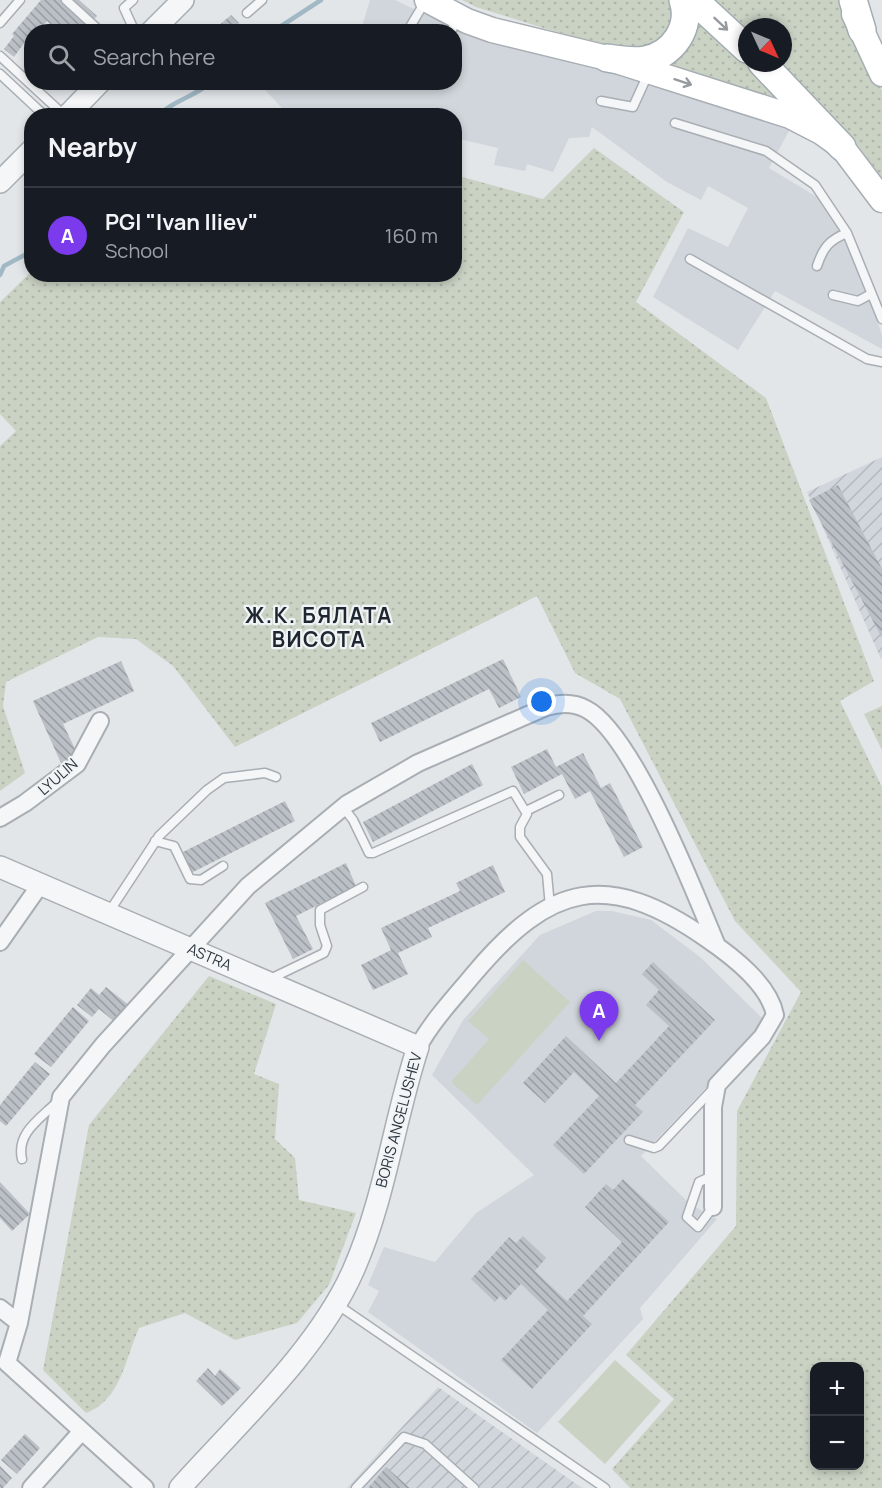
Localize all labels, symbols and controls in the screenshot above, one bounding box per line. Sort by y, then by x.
one-way arrow [713,17,728,32]
north arrow [738,18,792,72]
search box [24,24,462,90]
icon: search [45,41,78,74]
text: Search here [93,42,215,72]
one-way arrow [673,77,692,88]
text: Nearby [48,129,137,165]
text: PGI "Ivan Iliev" [105,207,258,237]
text: A [61,222,74,249]
text: 160 m [385,222,438,249]
text: School [105,237,169,264]
district label: Ж.К. БЯЛАТА ВИСОТА [245,601,393,653]
your location [527,687,556,716]
street label: LYULIN [33,753,82,800]
street label: ASTRA [184,938,236,976]
pin: A [580,992,618,1041]
street label: BORIS ANGELUSHEV [370,1050,427,1190]
map controls [810,1362,864,1470]
button: + [810,1362,864,1416]
button: − [810,1416,864,1470]

